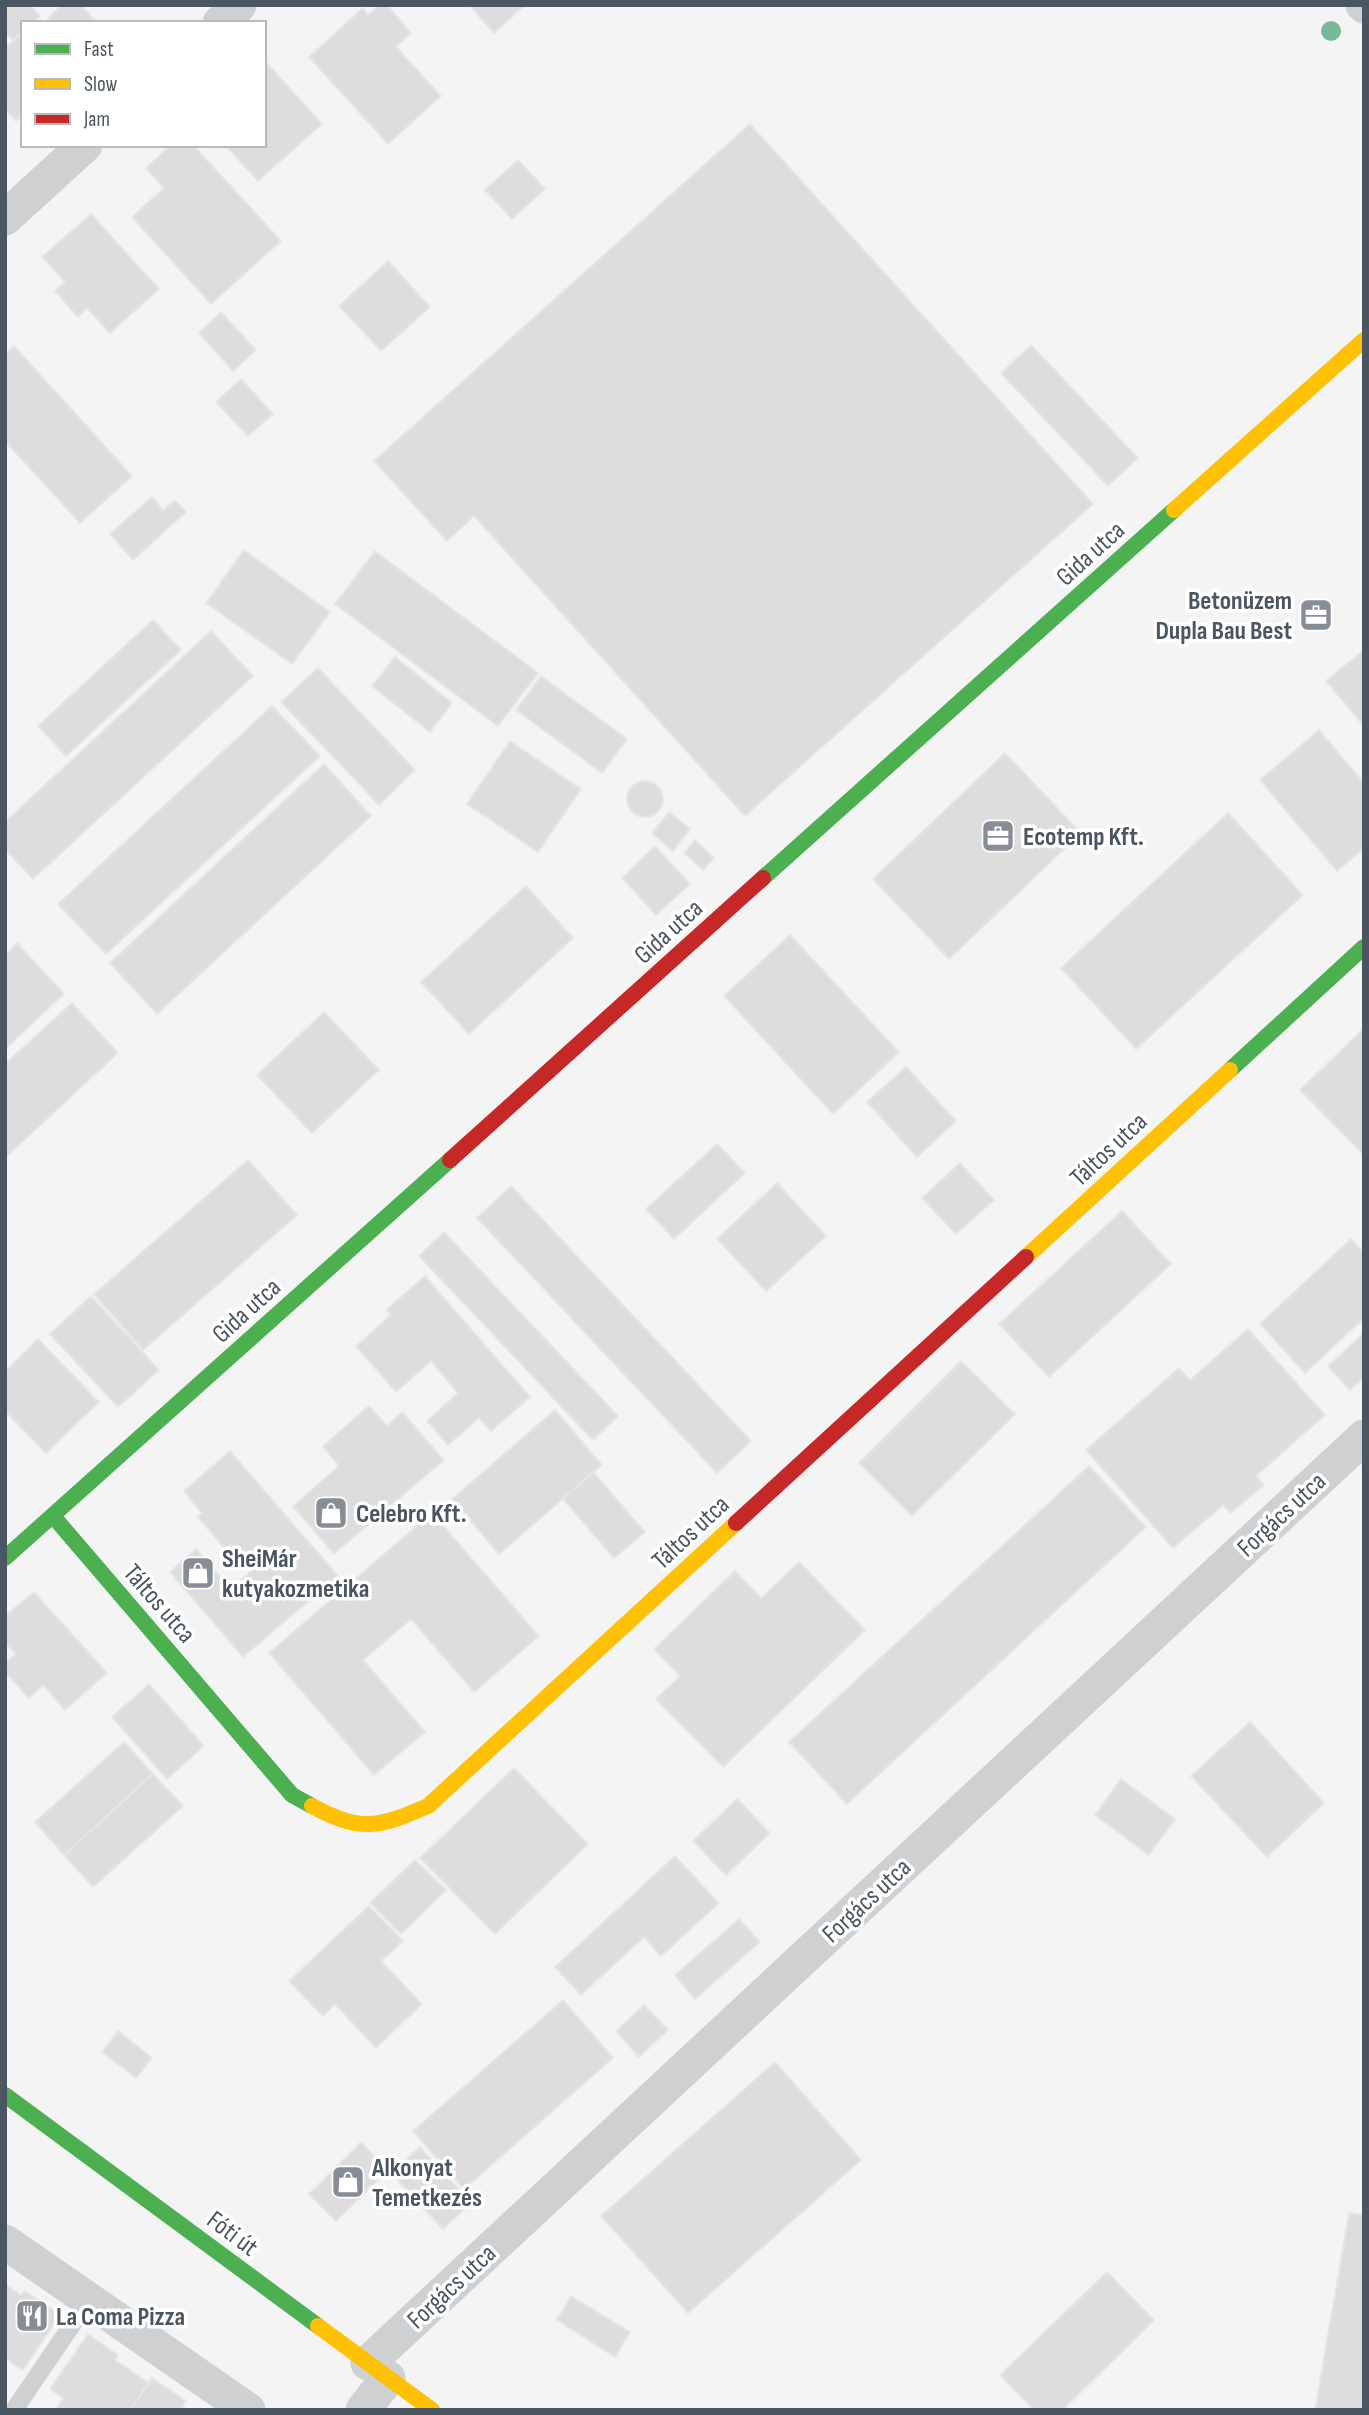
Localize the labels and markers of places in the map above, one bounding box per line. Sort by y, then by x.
place label: Betonüzem Dupla Bau Best [1155,586,1292,647]
office icon: Betonüzem Dupla Bau Best [1297,596,1335,634]
office icon: Ecotemp Kft. [979,817,1017,855]
place label: Ecotemp Kft. [1023,822,1144,853]
shop icon: Celebro Kft. [312,1494,350,1532]
place label: Celebro Kft. [356,1499,467,1530]
place label: SheiMár kutyakozmetika [222,1544,369,1605]
shop icon: SheiMár kutyakozmetika [179,1554,217,1592]
place label: Alkonyat Temetkezés [371,2153,482,2214]
shop icon: Alkonyat Temetkezés [329,2163,367,2201]
restaurant icon: La Coma Pizza [13,2297,51,2335]
place label: La Coma Pizza [56,2302,185,2333]

